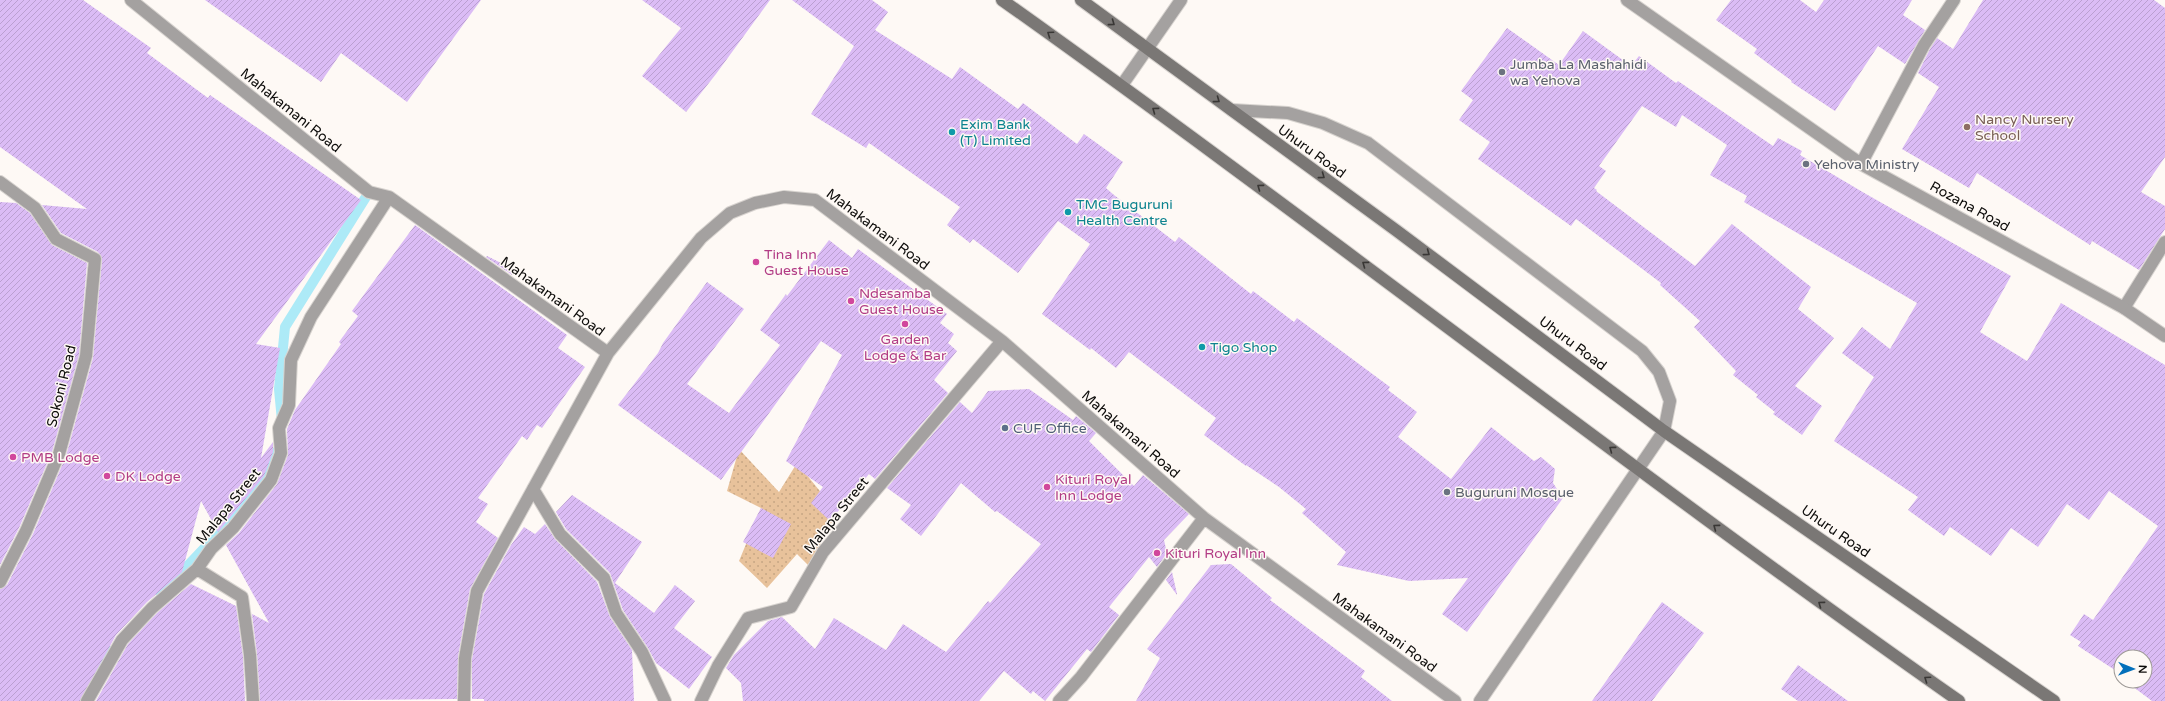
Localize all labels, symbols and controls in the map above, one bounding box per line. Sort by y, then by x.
one-way arrow [1108,18,1115,26]
one-way arrow [1047,31,1054,39]
place label: Jumba La Mashahidi wa Yehova [1510,56,1647,89]
street label: Mahakamani Road [237,65,344,156]
marker: Jumba La Mashahidi wa Yehova [1497,67,1507,77]
one-way arrow [1213,95,1220,102]
one-way arrow [1153,108,1160,115]
place label: Nancy Nursery School [1975,111,2074,144]
place label: Exim Bank (T) Limited [960,116,1031,149]
street label: Uhuru Road [1274,121,1349,182]
marker: Nancy Nursery School [1962,122,1972,132]
marker: Exim Bank (T) Limited [947,127,957,137]
place label: Yehova Ministry [1814,156,1920,173]
marker: Yehova Ministry [1801,159,1811,169]
one-way arrow [1318,171,1325,179]
street label: Rozana Road [1927,178,2013,235]
one-way arrow [1257,184,1264,192]
street label: Mahakamani Road [823,185,933,274]
place label: TMC Buguruni Health Centre [1076,196,1173,229]
marker: TMC Buguruni Health Centre [1063,207,1073,217]
place label: Tina Inn Guest House [764,246,849,279]
one-way arrow [1422,248,1429,255]
street label: Mahakamani Road [497,253,608,340]
marker: Tina Inn Guest House [751,257,761,267]
one-way arrow [1362,262,1369,269]
place label: Ndesamba Guest House [859,285,944,318]
marker: Ndesamba Guest House [846,296,856,306]
street label: Uhuru Road [1536,312,1610,374]
marker: Garden Lodge & Bar [900,319,910,329]
place label: Garden Lodge & Bar [864,331,947,364]
place label: Tigo Shop [1210,339,1277,356]
marker: Tigo Shop [1197,342,1207,352]
street label: Sokoni Road [43,343,80,429]
street label: Mahakamani Road [1078,387,1183,482]
place label: CUF Office [1013,420,1087,437]
marker: CUF Office [1000,423,1010,433]
one-way arrow [1609,447,1616,454]
place label: PMB Lodge [21,449,100,466]
marker: PMB Lodge [8,452,18,462]
street label: Malapa Street [192,464,265,548]
place label: DK Lodge [115,468,181,485]
marker: DK Lodge [102,471,112,481]
place label: Kituri Royal Inn Lodge [1055,471,1131,504]
street label: Malapa Street [800,473,873,557]
marker: Kituri Royal Inn Lodge [1042,482,1052,492]
place label: Buguruni Mosque [1455,484,1574,501]
marker: Buguruni Mosque [1442,487,1452,497]
street label: Uhuru Road [1798,501,1873,561]
one-way arrow [1713,524,1720,531]
place label: Kituri Royal Inn [1165,545,1266,562]
marker: Kituri Royal Inn [1152,548,1162,558]
street label: Mahakamani Road [1329,589,1440,676]
one-way arrow [1818,602,1825,609]
north arrow [2113,649,2153,689]
text: N [2136,665,2149,674]
one-way arrow [1924,676,1931,684]

